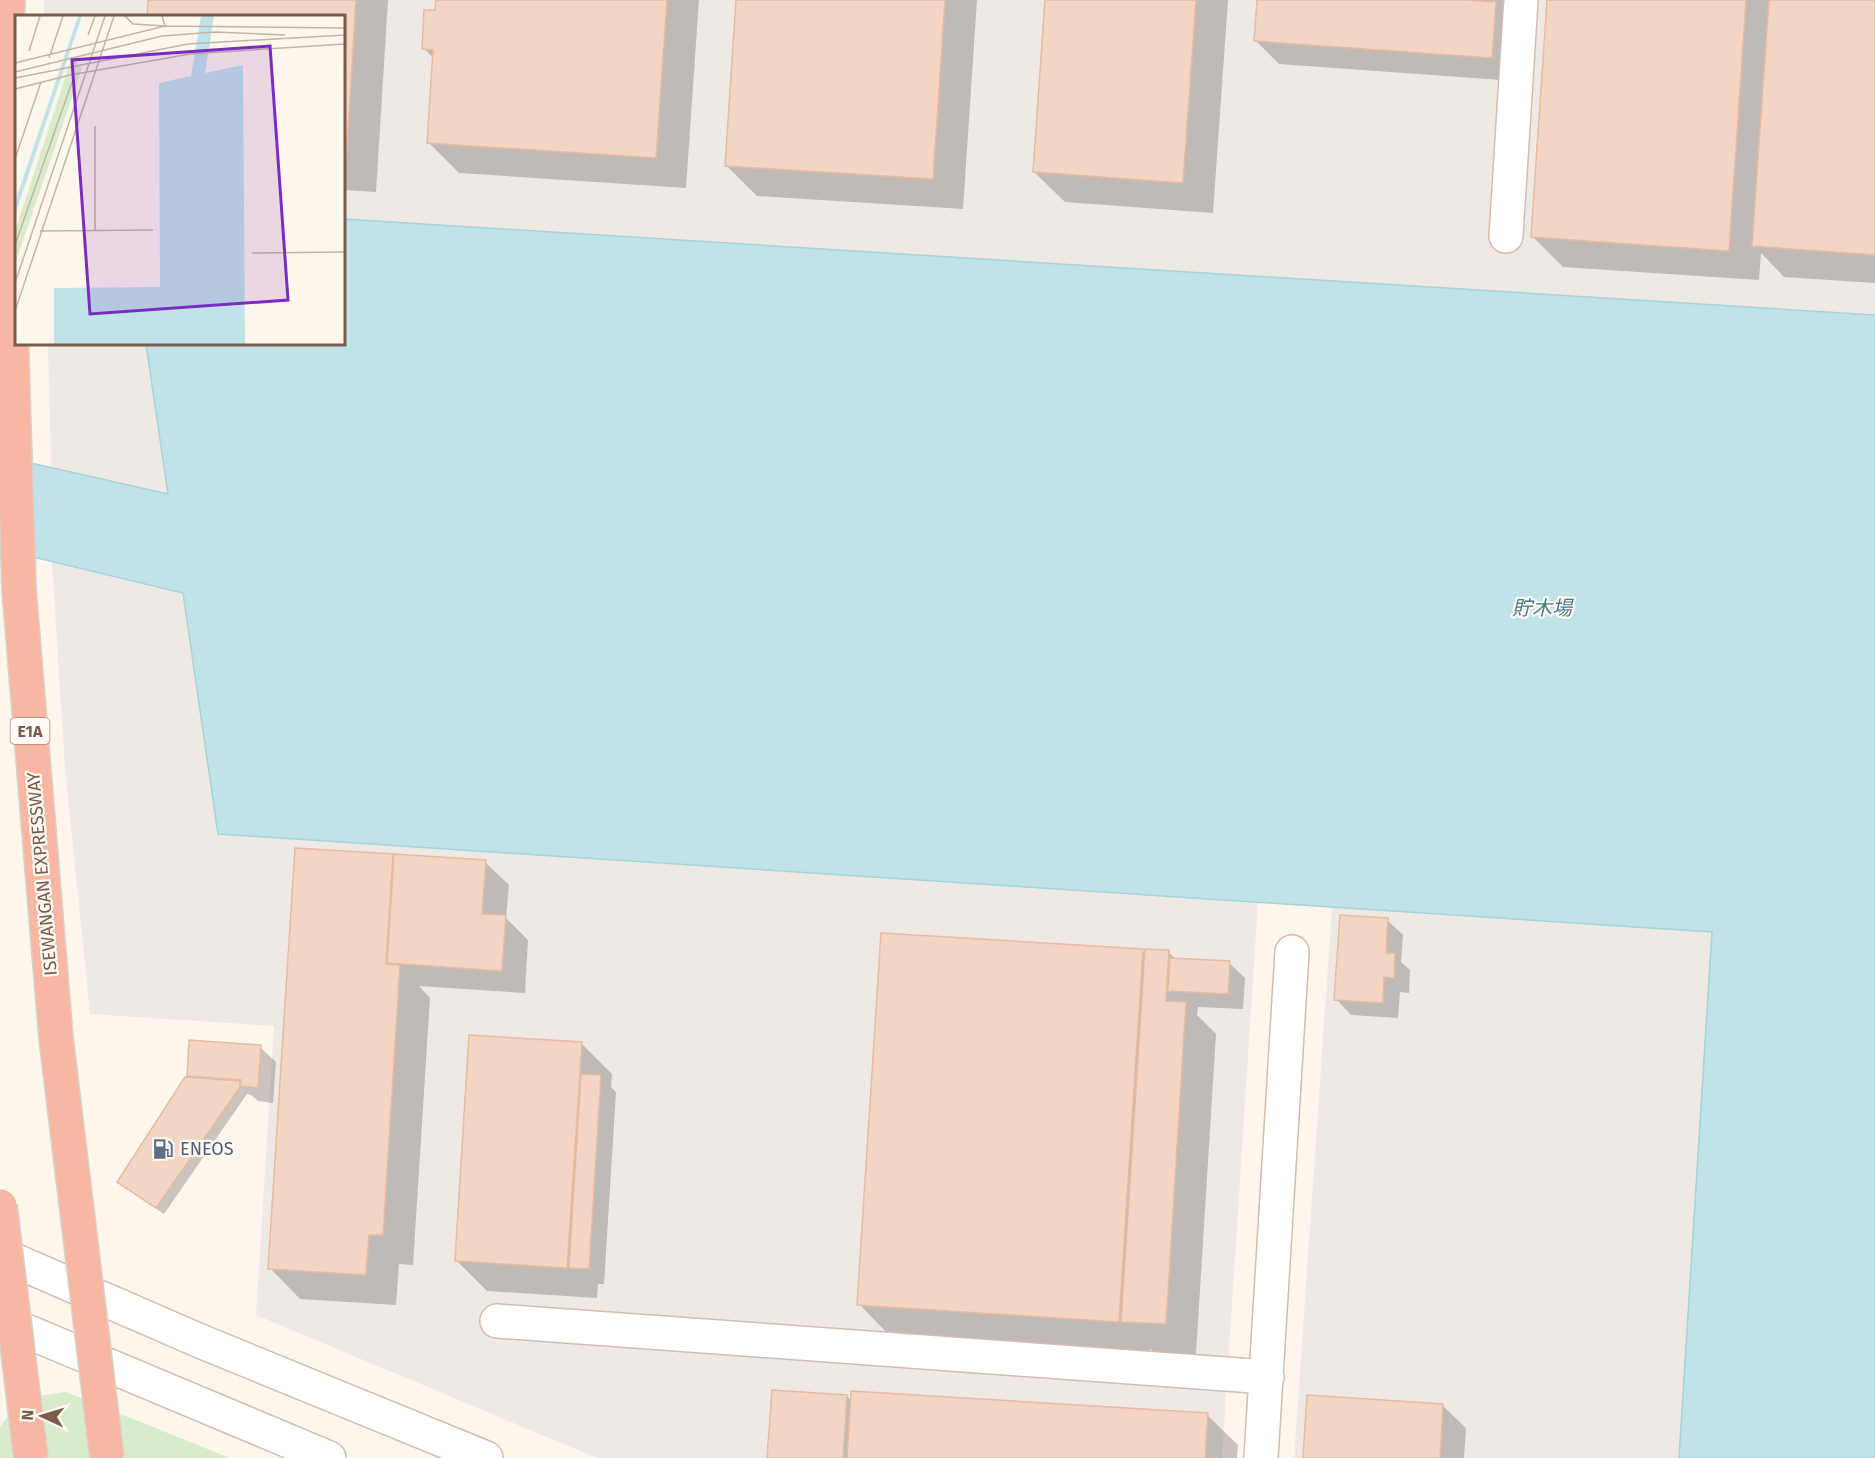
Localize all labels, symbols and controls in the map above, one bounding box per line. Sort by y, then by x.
inset map [15,15,345,345]
water label: 貯木場 [1512,596,1574,620]
road number: E1A [10,718,50,744]
street label: ISEWANGAN EXPRESSWAY [22,771,62,977]
fuel station icon: ENEOS [151,1137,175,1161]
place label: ENEOS [180,1138,234,1160]
north arrow [12,1386,72,1446]
text: N [18,1409,37,1421]

